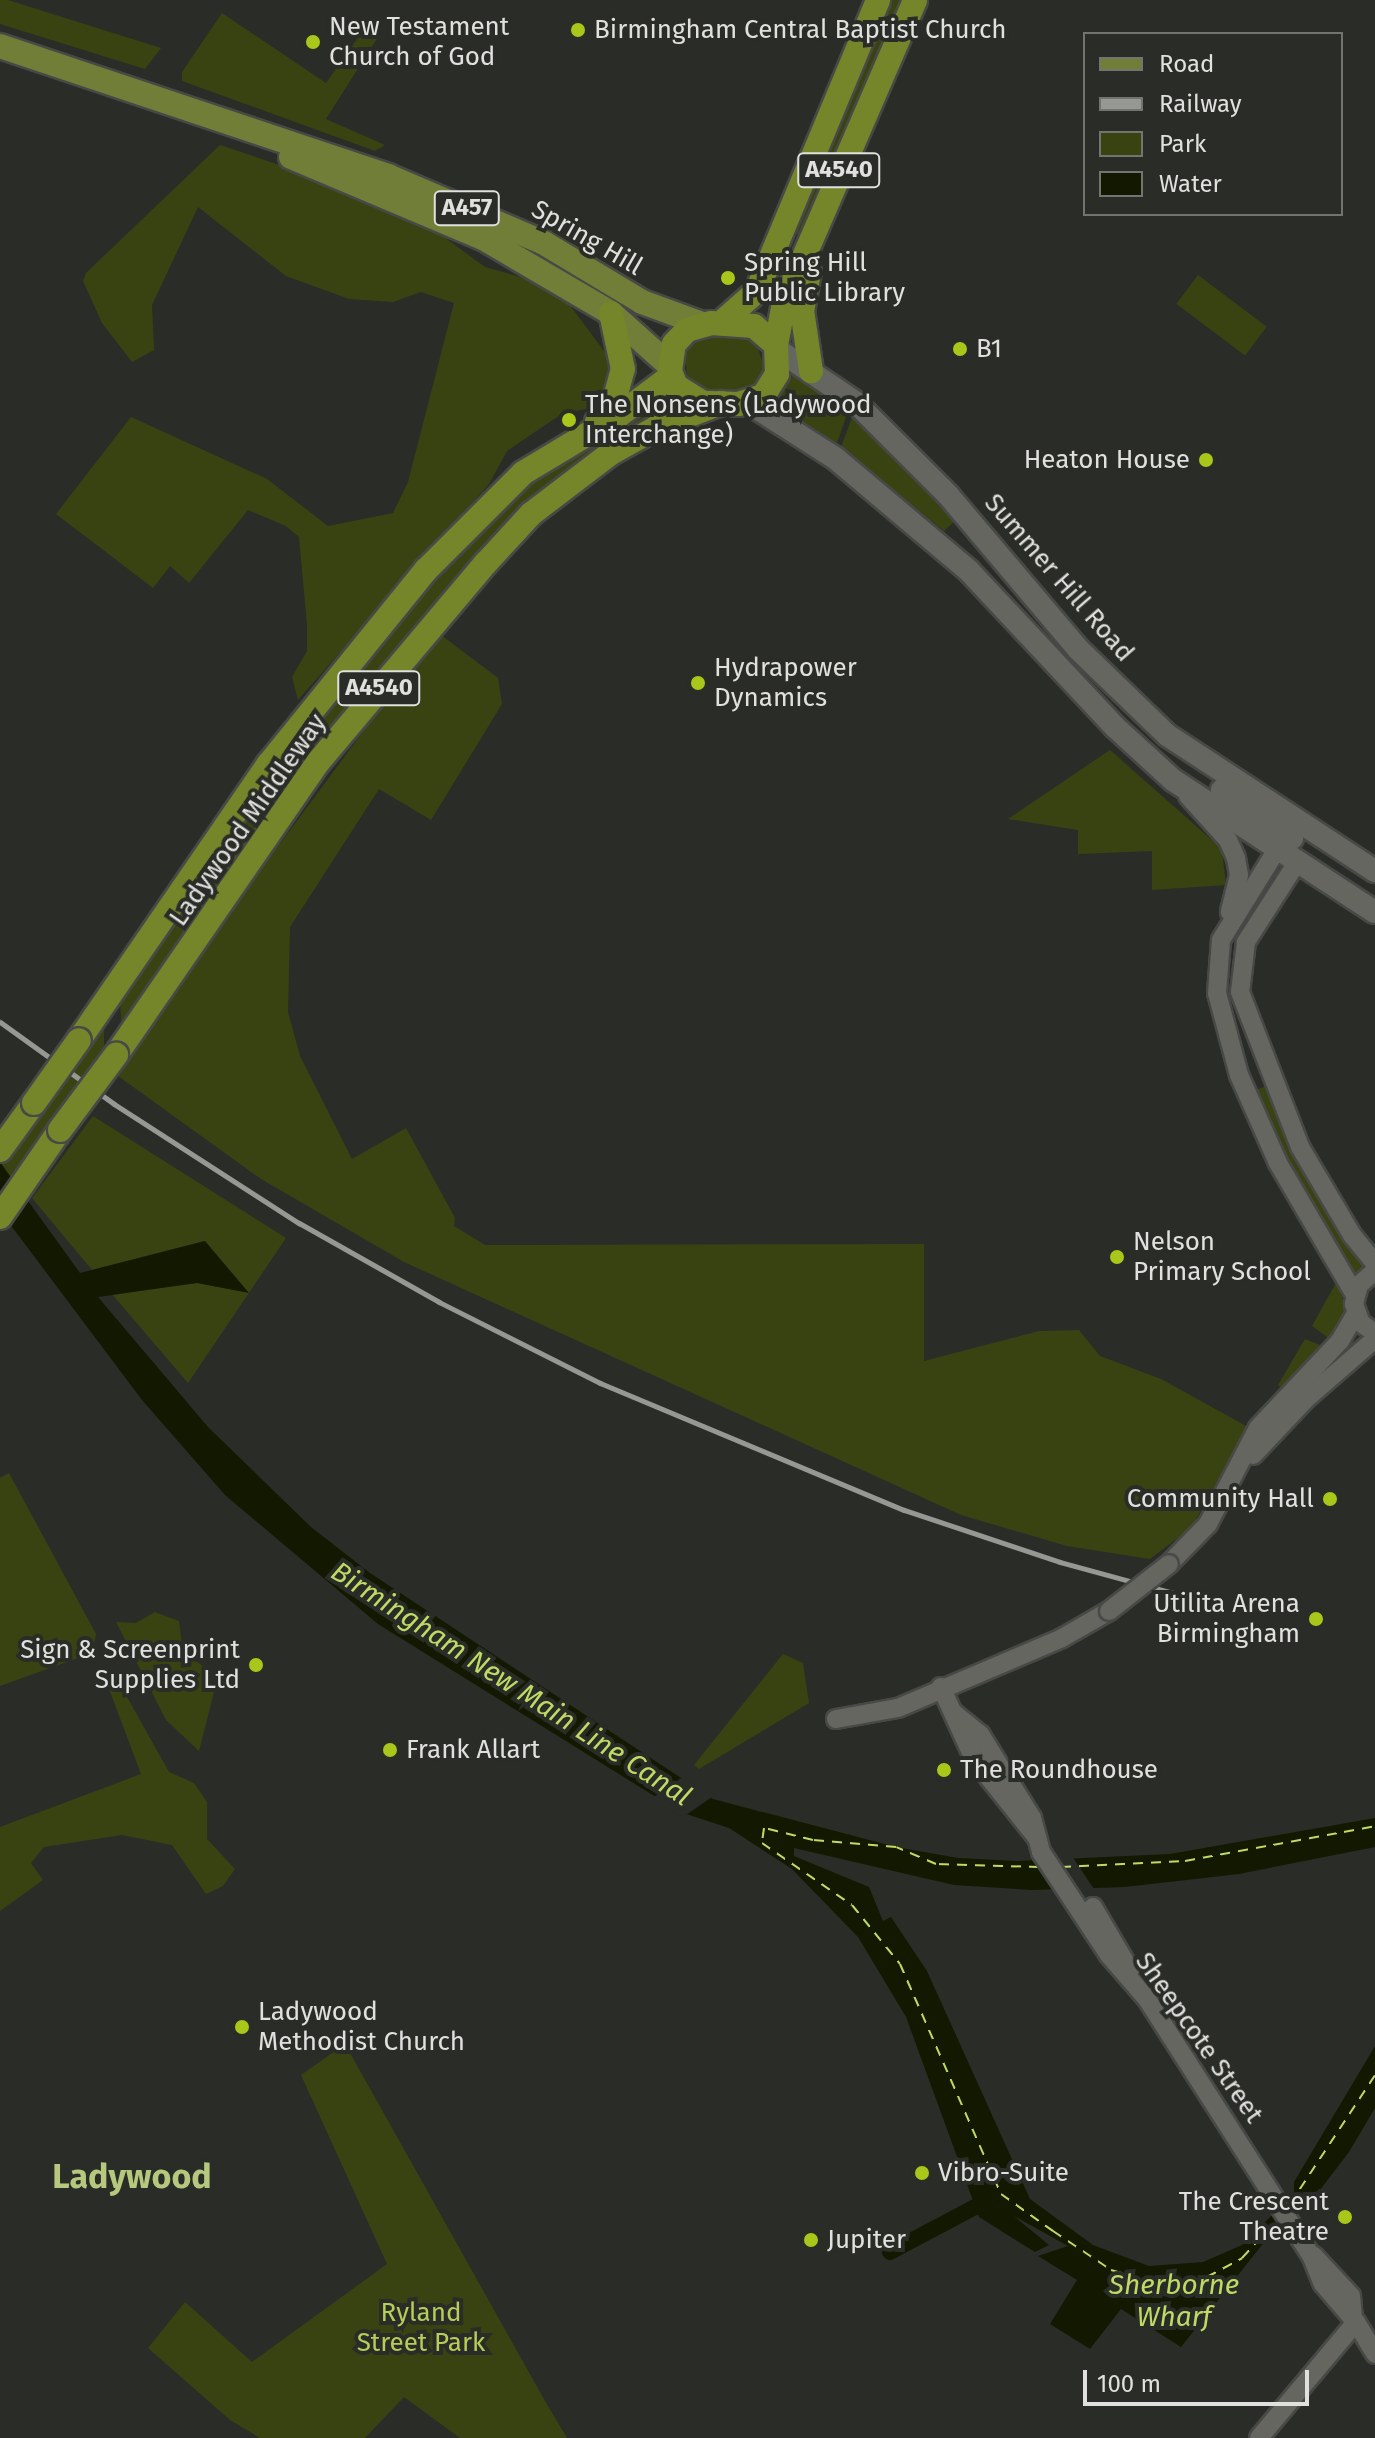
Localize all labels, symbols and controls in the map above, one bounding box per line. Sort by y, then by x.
place label: New Testament Church of God [329,11,509,72]
place label: Birmingham Central Baptist Church [594,14,1007,46]
marker: Birmingham Central Baptist Church [569,21,587,39]
legend [1083,32,1343,216]
marker: New Testament Church of God [304,33,322,51]
text: Road [1159,50,1214,78]
text: Railway [1159,90,1242,118]
text: Park [1159,130,1206,158]
road number: A4540 [797,150,881,190]
text: Water [1159,170,1222,198]
road number: A457 [433,188,501,228]
street label: Spring Hill [526,194,648,282]
place label: Spring Hill Public Library [744,247,905,308]
marker: Spring Hill Public Library [719,269,737,287]
place label: B1 [976,333,1002,365]
marker: B1 [951,340,969,358]
place label: The Nonsens (Ladywood Interchange) [585,389,872,450]
marker: The Nonsens (Ladywood Interchange) [560,411,578,429]
place label: Heaton House [1024,444,1190,476]
marker: Heaton House [1197,451,1215,469]
street label: Summer Hill Road [978,488,1140,668]
place label: Hydrapower Dynamics [714,652,857,714]
road number: A4540 [337,668,421,708]
marker: Hydrapower Dynamics [689,674,707,692]
street label: Ladywood Middleway [163,708,333,932]
place label: Nelson Primary School [1133,1226,1311,1288]
marker: Nelson Primary School [1108,1248,1126,1266]
place label: Community Hall [1127,1483,1314,1515]
marker: Community Hall [1321,1490,1339,1508]
water label: Birmingham New Main Line Canal [325,1555,697,1813]
place label: Utilita Arena Birmingham [1153,1588,1300,1650]
marker: Utilita Arena Birmingham [1307,1610,1325,1628]
place label: Sign & Screenprint Supplies Ltd [20,1634,240,1696]
marker: Sign & Screenprint Supplies Ltd [247,1656,265,1674]
place label: Frank Allart [406,1734,540,1766]
marker: Frank Allart [381,1741,399,1759]
place label: The Roundhouse [960,1754,1158,1786]
marker: The Roundhouse [935,1761,953,1779]
street label: Sheepcote Street [1129,1947,1269,2129]
place label: Ladywood Methodist Church [258,1996,465,2058]
marker: Ladywood Methodist Church [233,2018,251,2036]
district label: Ladywood [52,2157,212,2197]
place label: Vibro-Suite [938,2157,1069,2189]
marker: Vibro-Suite [913,2164,931,2182]
place label: The Crescent Theatre [1179,2186,1329,2248]
marker: The Crescent Theatre [1336,2208,1354,2226]
place label: Jupiter [827,2224,906,2256]
marker: Jupiter [802,2231,820,2249]
water label: Sherborne Wharf [1109,2268,1239,2334]
park label: Ryland Street Park [357,2297,485,2358]
scale bar [1087,2354,1313,2404]
text: 100 m [1097,2370,1161,2398]

